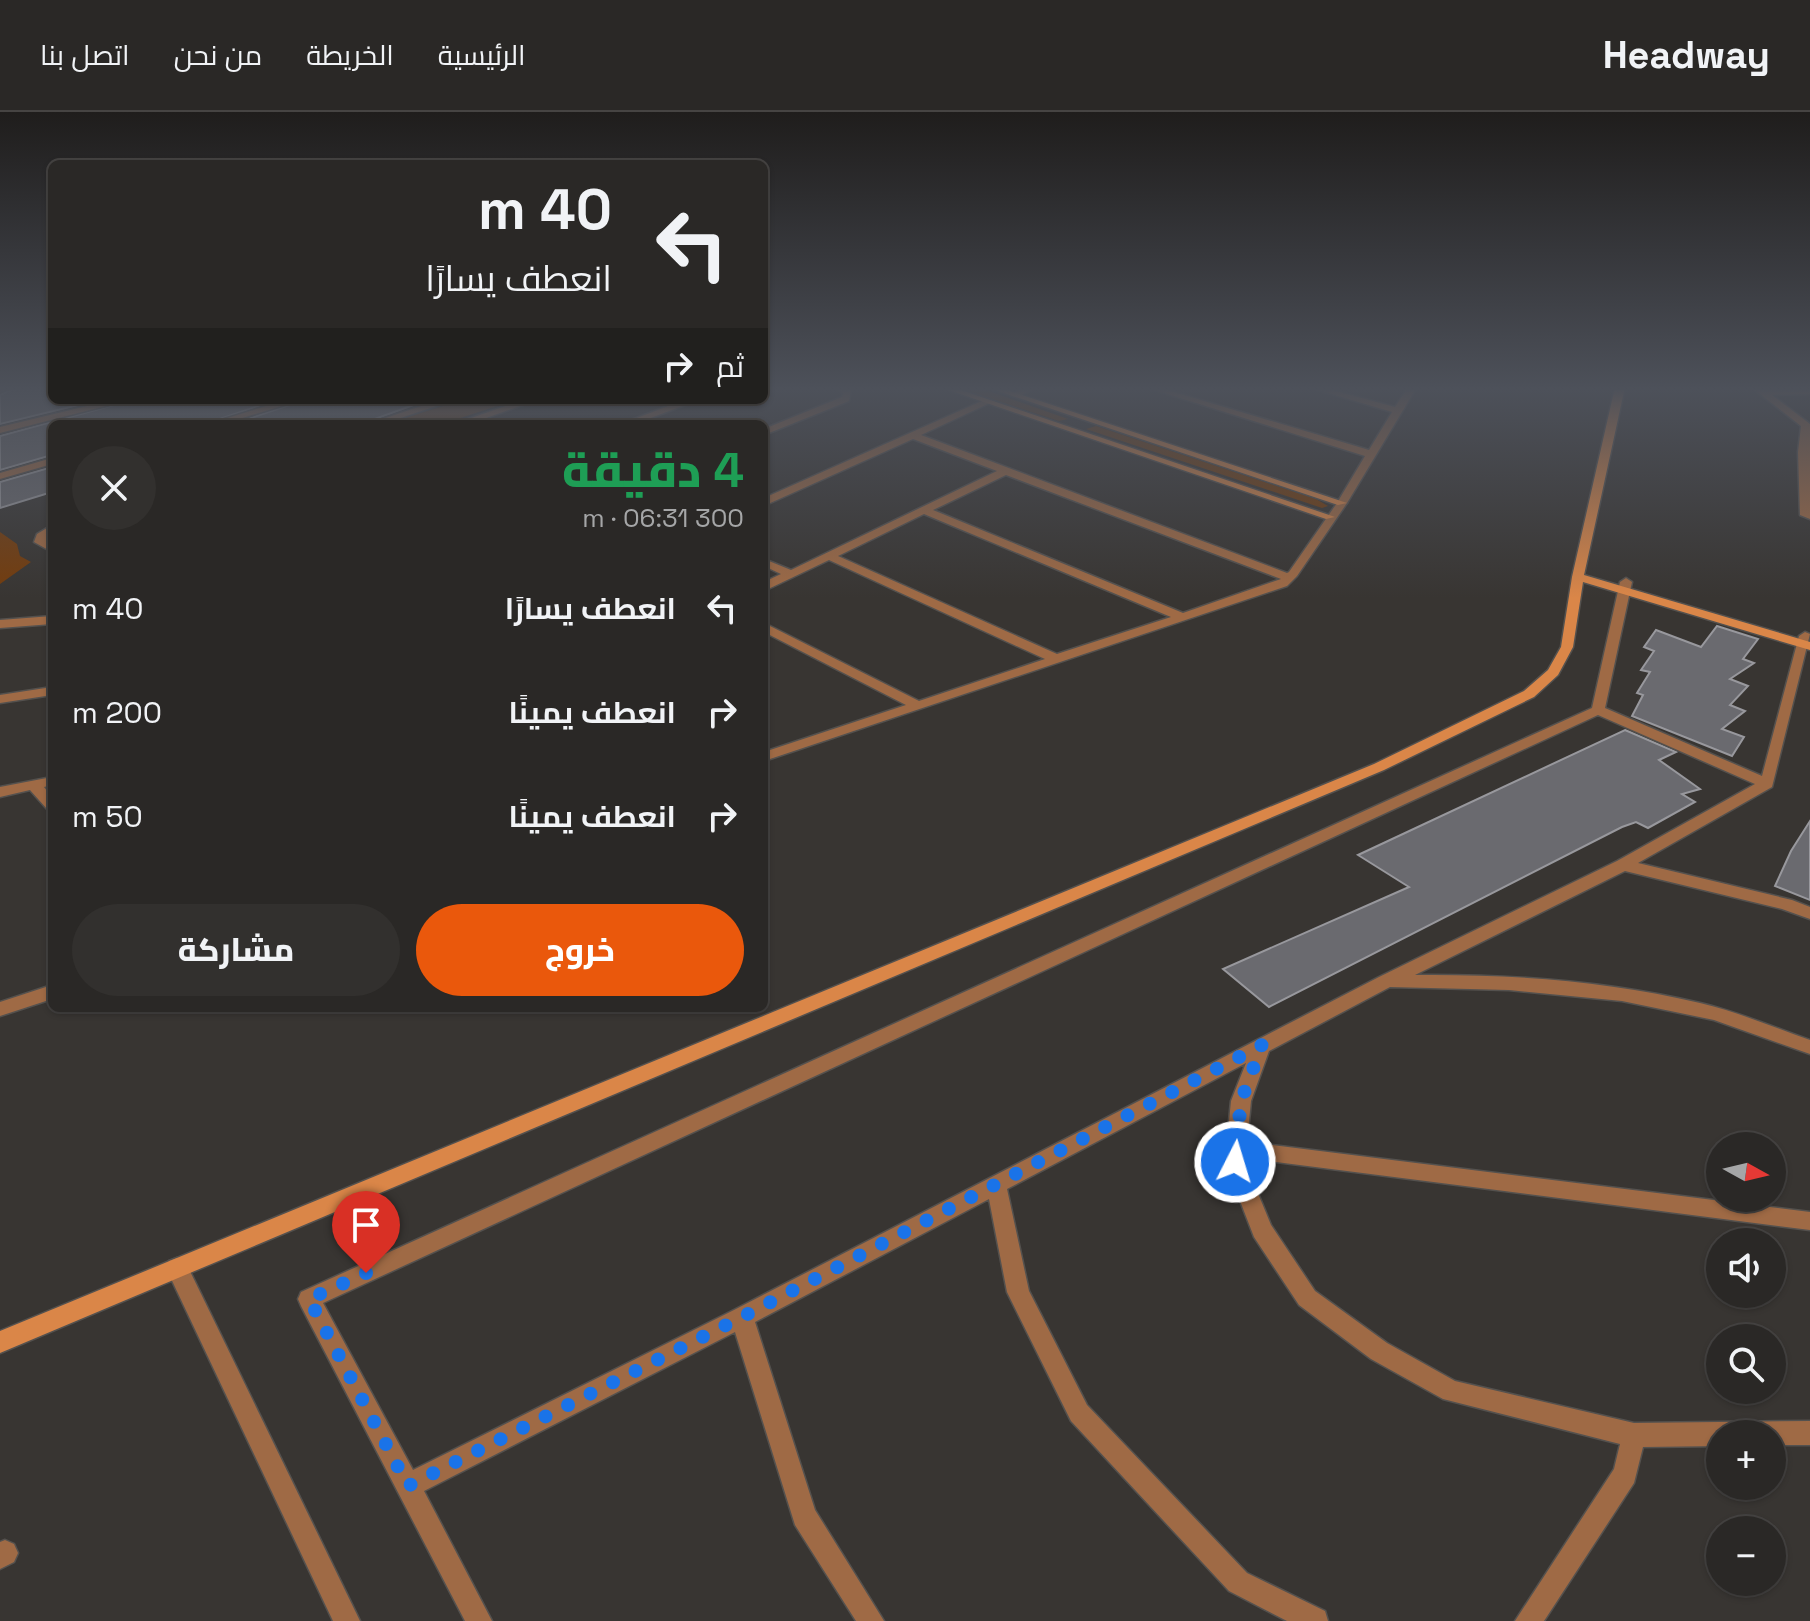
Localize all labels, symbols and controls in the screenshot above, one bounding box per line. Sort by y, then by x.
text: Headway [1603,31,1770,79]
text: اتصل بنا [40,37,130,73]
text: من نحن [174,37,262,73]
text: الخريطة [306,37,394,73]
text: الرئيسية [438,37,526,73]
text: 40 m [478,174,612,245]
icon: left [640,192,744,296]
text: انعطف يسارًا [425,256,612,302]
icon: right [656,344,700,388]
text: ثم [716,347,744,386]
text: 4 دقيقة [562,440,744,501]
button: close [72,446,156,530]
text: 300 m · 06:31 [582,501,744,535]
icon: left [700,586,744,630]
text: 40 m [72,589,144,628]
text: انعطف يسارًا [505,589,676,628]
icon: right [700,690,744,734]
text: 200 m [72,693,162,732]
text: انعطف يمينًا [508,693,676,732]
icon: right [700,794,744,838]
text: 50 m [72,797,143,836]
text: انعطف يمينًا [508,797,676,836]
button: مشاركة [72,904,400,996]
button: خروج [416,904,744,996]
position arrow [1193,1120,1277,1204]
north arrow [1706,1132,1786,1212]
map controls [1706,1132,1786,1596]
pin [332,1191,400,1273]
icon: arrive [344,1203,388,1247]
button: sound [1706,1228,1786,1308]
button: search [1706,1324,1786,1404]
button: + [1706,1420,1786,1500]
button: − [1706,1516,1786,1596]

